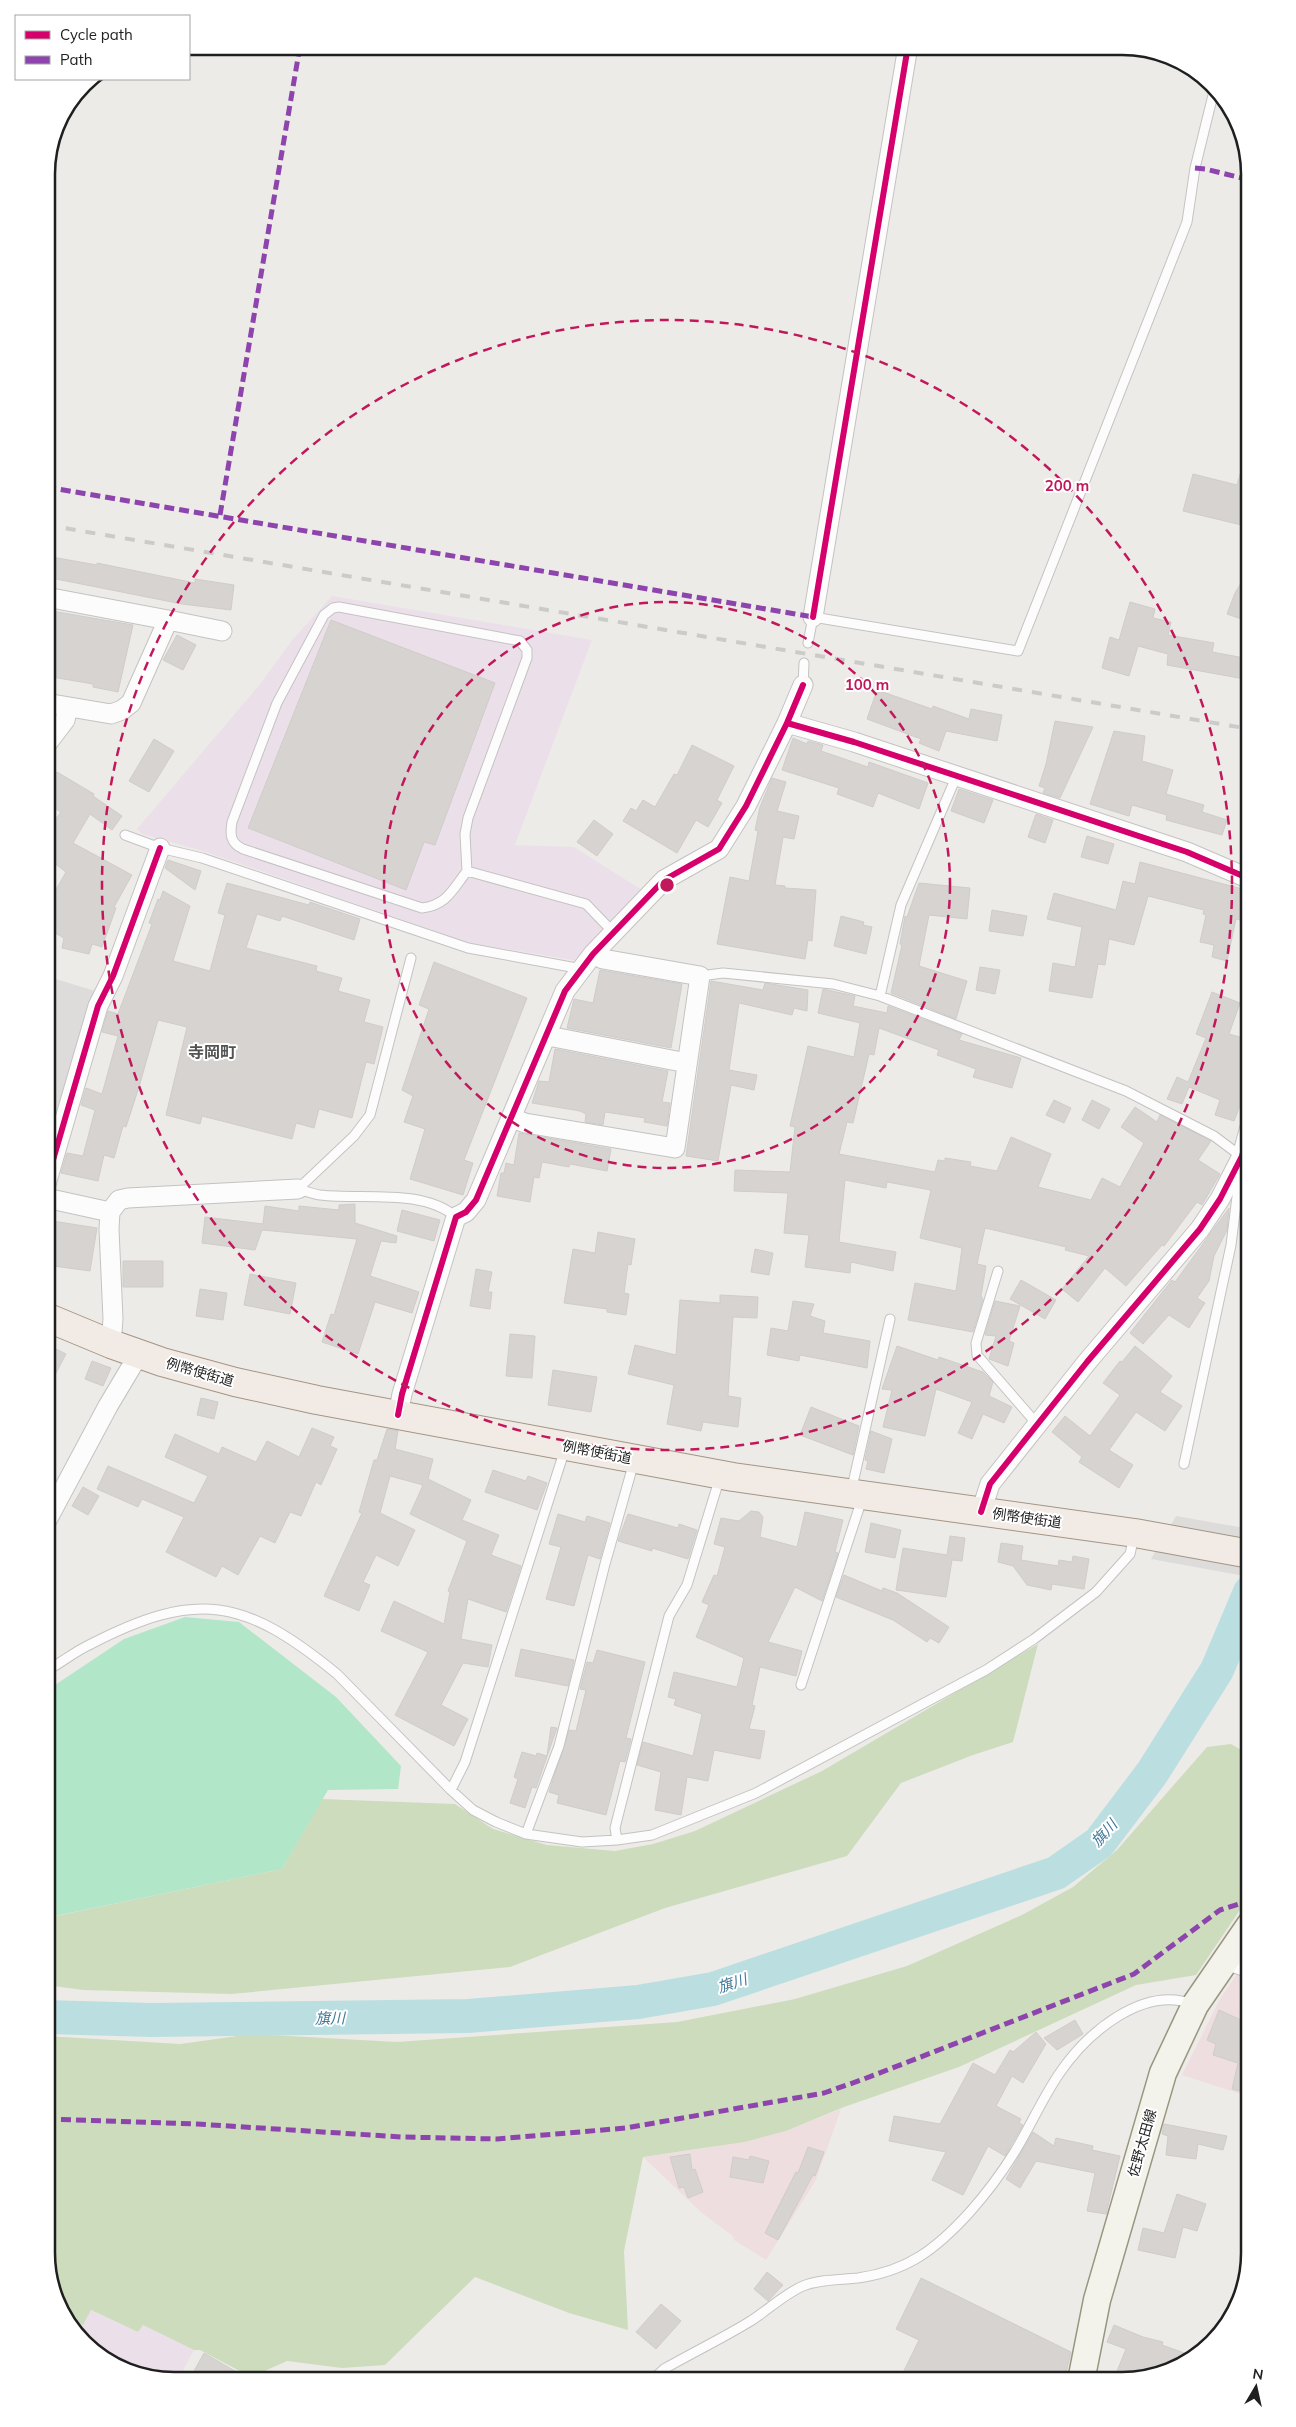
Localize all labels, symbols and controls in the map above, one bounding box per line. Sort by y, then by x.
legend [15,15,190,80]
text: Cycle path [60,25,133,44]
text: Path [60,50,92,69]
text: 200 m [1045,476,1089,495]
text: 100 m [845,675,889,694]
centre of rings [658,876,676,894]
district label: 寺岡町 [188,1042,236,1062]
street label: 例幣使街道 [164,1354,236,1390]
street label: 例幣使街道 [561,1436,633,1468]
street label: 例幣使街道 [991,1504,1063,1532]
water label: 旗川 [1087,1814,1122,1851]
water label: 旗川 [715,1969,751,1997]
water label: 旗川 [315,2008,347,2028]
street label: 佐野太田線 [1124,2107,1160,2179]
north arrow [1231,2362,1281,2412]
text: N [1251,2364,1265,2384]

